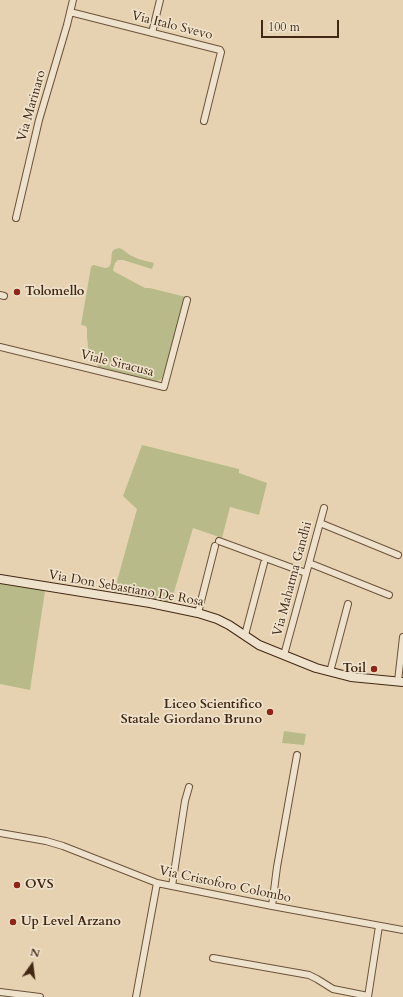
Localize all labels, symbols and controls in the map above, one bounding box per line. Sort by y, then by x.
street label: Via Italo Svevo [130,8,214,44]
scale bar [263,12,341,38]
text: 100 m [268,19,300,35]
street label: Via Marinaro [14,69,50,143]
place label: Tolomello [25,284,84,300]
marker: Tolomello [12,287,22,297]
street label: Viale Siracusa [79,347,155,381]
street label: Via Mahatma Gandhi [270,520,316,638]
street label: Via Don Sebastiano De Rosa [47,568,205,610]
place label: Toil [343,661,366,677]
marker: Toil [369,664,379,674]
place label: Liceo Scientifico Statale Giordano Bruno [121,697,262,728]
marker: Liceo Scientifico Statale Giordano Bruno [265,707,275,717]
street label: Via Cristoforo Colombo [158,863,292,907]
place label: OVS [25,877,54,893]
marker: OVS [12,880,22,890]
place label: Up Level Arzano [21,914,121,930]
marker: Up Level Arzano [8,917,18,927]
text: N [29,944,41,961]
north arrow [12,945,52,985]

